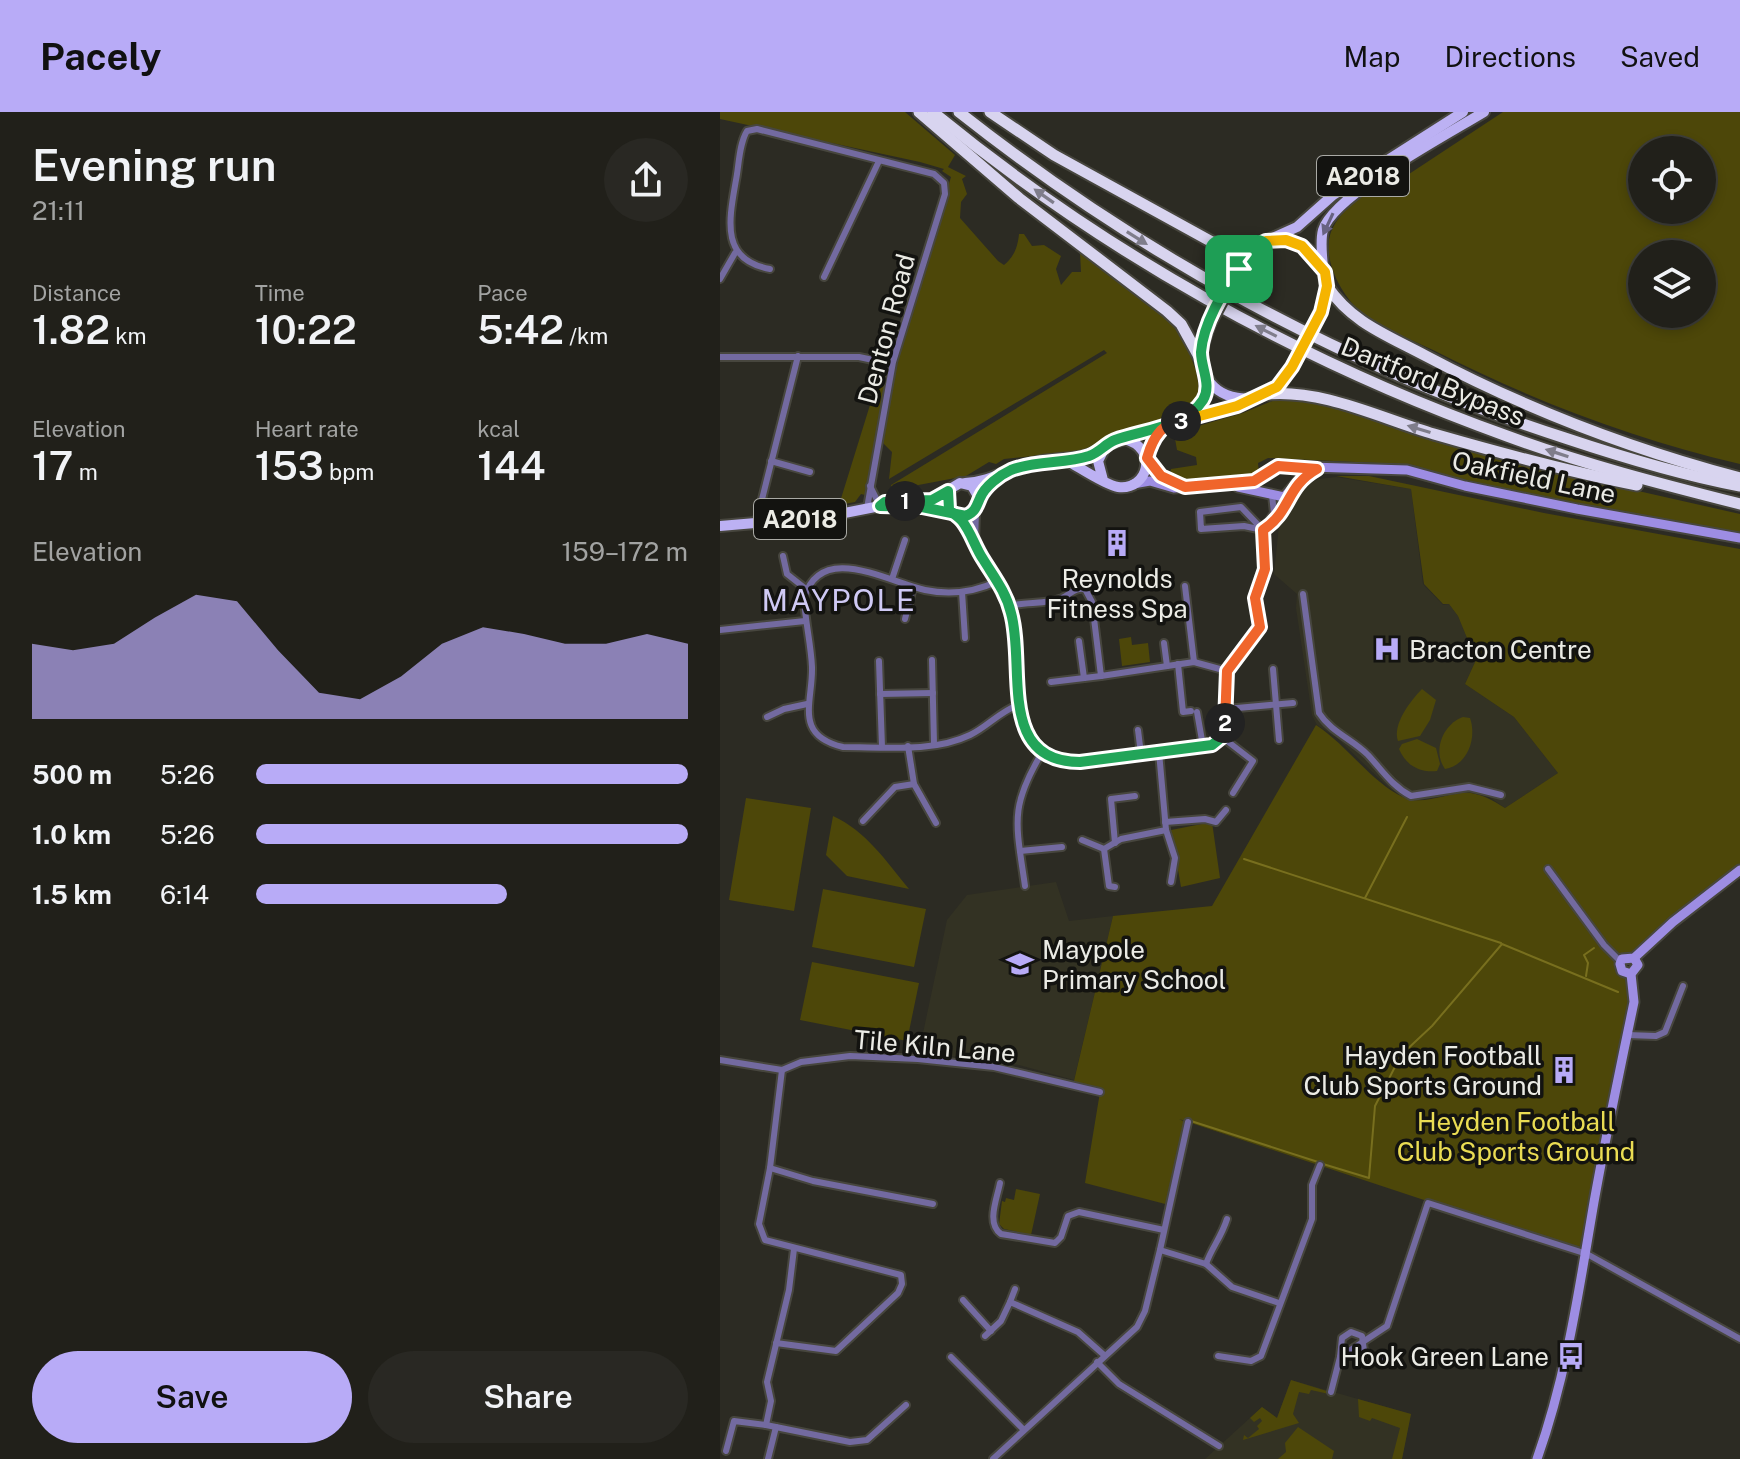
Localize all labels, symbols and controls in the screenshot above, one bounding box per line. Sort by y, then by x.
text: Pacely [40,34,161,79]
text: Map [1344,40,1400,73]
text: Directions [1444,40,1576,73]
text: Saved [1620,40,1700,73]
map controls [1628,136,1716,328]
button: locate [1628,136,1716,224]
button: share [604,138,688,222]
text: Evening run [32,139,277,191]
road number: A2018 [1317,156,1409,196]
one-way arrow [1033,189,1055,204]
text: 21:11 [32,195,85,226]
one-way arrow [1321,213,1335,236]
one-way arrow [1126,231,1148,245]
pin [1205,235,1273,303]
button: layers [1628,240,1716,328]
icon: arrive [1217,247,1261,291]
street label: Denton Road [851,250,921,408]
text: Distance [32,280,121,306]
text: Time [255,280,305,306]
text: Pace [477,280,528,306]
text: 1.82 [32,306,110,353]
text: 10:22 [255,306,357,353]
text: 5:42 [477,306,564,353]
text: km [110,323,147,349]
text: /km [564,323,608,349]
one-way arrow [1255,324,1278,338]
street label: Dartford Bypass [1337,330,1529,432]
pin: 3 [1161,401,1201,441]
text: 3 [1174,408,1188,434]
text: Elevation [32,416,125,442]
text: Heart rate [255,416,359,442]
text: kcal [477,416,520,442]
one-way arrow [1406,422,1430,435]
text: 17 [32,442,73,489]
text: 153 [255,442,324,489]
text: 144 [477,442,546,489]
street label: Oakfield Lane [1449,445,1619,509]
one-way arrow [1545,446,1569,459]
text: m [73,459,98,485]
text: bpm [324,459,374,485]
pin: 1 [885,481,925,521]
text: 1 [900,488,910,514]
road number: A2018 [754,499,846,539]
building icon: Reynolds Fitness Spa [1102,528,1132,558]
text: Elevation [32,536,142,567]
text: 159–172 m [561,536,688,567]
place label: Reynolds Fitness Spa [1046,563,1188,624]
district label: MAYPOLE [762,582,917,618]
hospital icon: Bracton Centre [1372,634,1402,664]
place label: Bracton Centre [1409,634,1592,665]
pin: 2 [1205,703,1245,743]
text: 2 [1218,710,1232,736]
text: 500 m [32,759,112,790]
text: 5:26 [160,759,215,790]
text: 1.0 km [32,819,111,850]
text: 5:26 [160,819,215,850]
text: 1.5 km [32,879,112,910]
text: 6:14 [160,879,209,910]
place label: Maypole Primary School [1042,934,1226,995]
school or university icon: Maypole Primary School [1005,949,1035,979]
street label: Tile Kiln Lane [853,1023,1017,1069]
place label: Hayden Football Club Sports Ground [1303,1040,1542,1101]
building icon: Hayden Football Club Sports Ground [1549,1055,1579,1085]
park label: Heyden Football Club Sports Ground [1397,1106,1635,1167]
place label: Hook Green Lane [1340,1341,1549,1372]
bus stop icon: Hook Green Lane [1556,1341,1586,1371]
button: Save [32,1351,352,1443]
button: Share [368,1351,688,1443]

